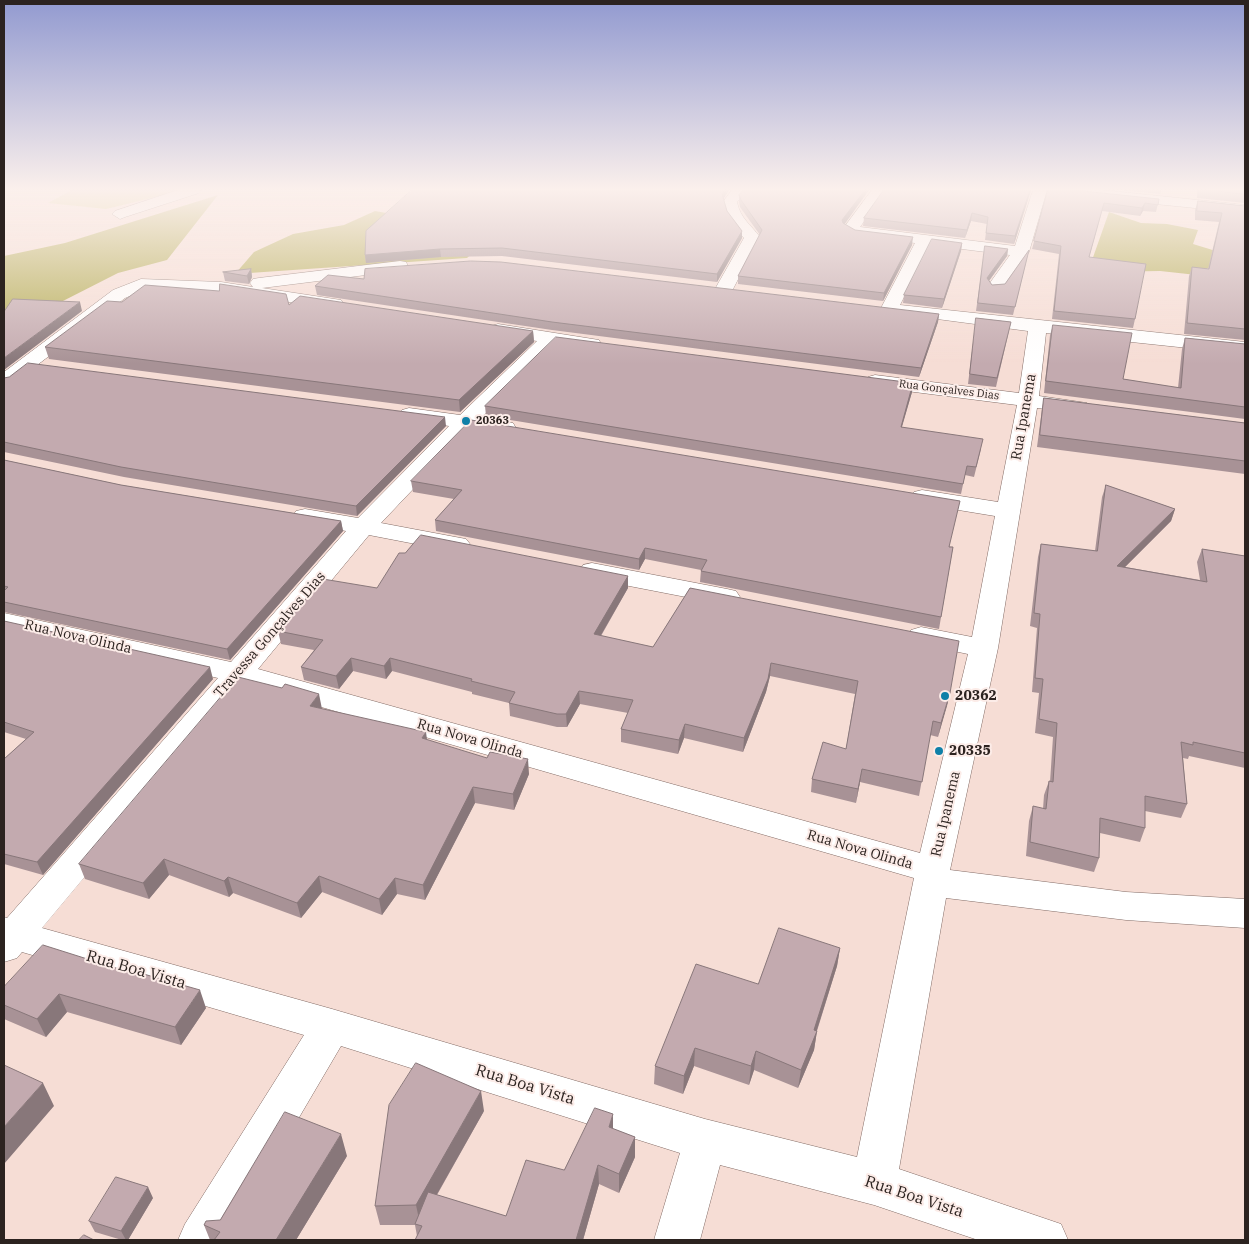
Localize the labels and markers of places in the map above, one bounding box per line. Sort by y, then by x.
place label: 20363 [476,414,509,428]
marker: 20363 [460,415,472,427]
place label: 20362 [955,688,997,704]
marker: 20362 [939,690,951,702]
place label: 20335 [949,743,991,759]
marker: 20335 [933,745,945,757]

